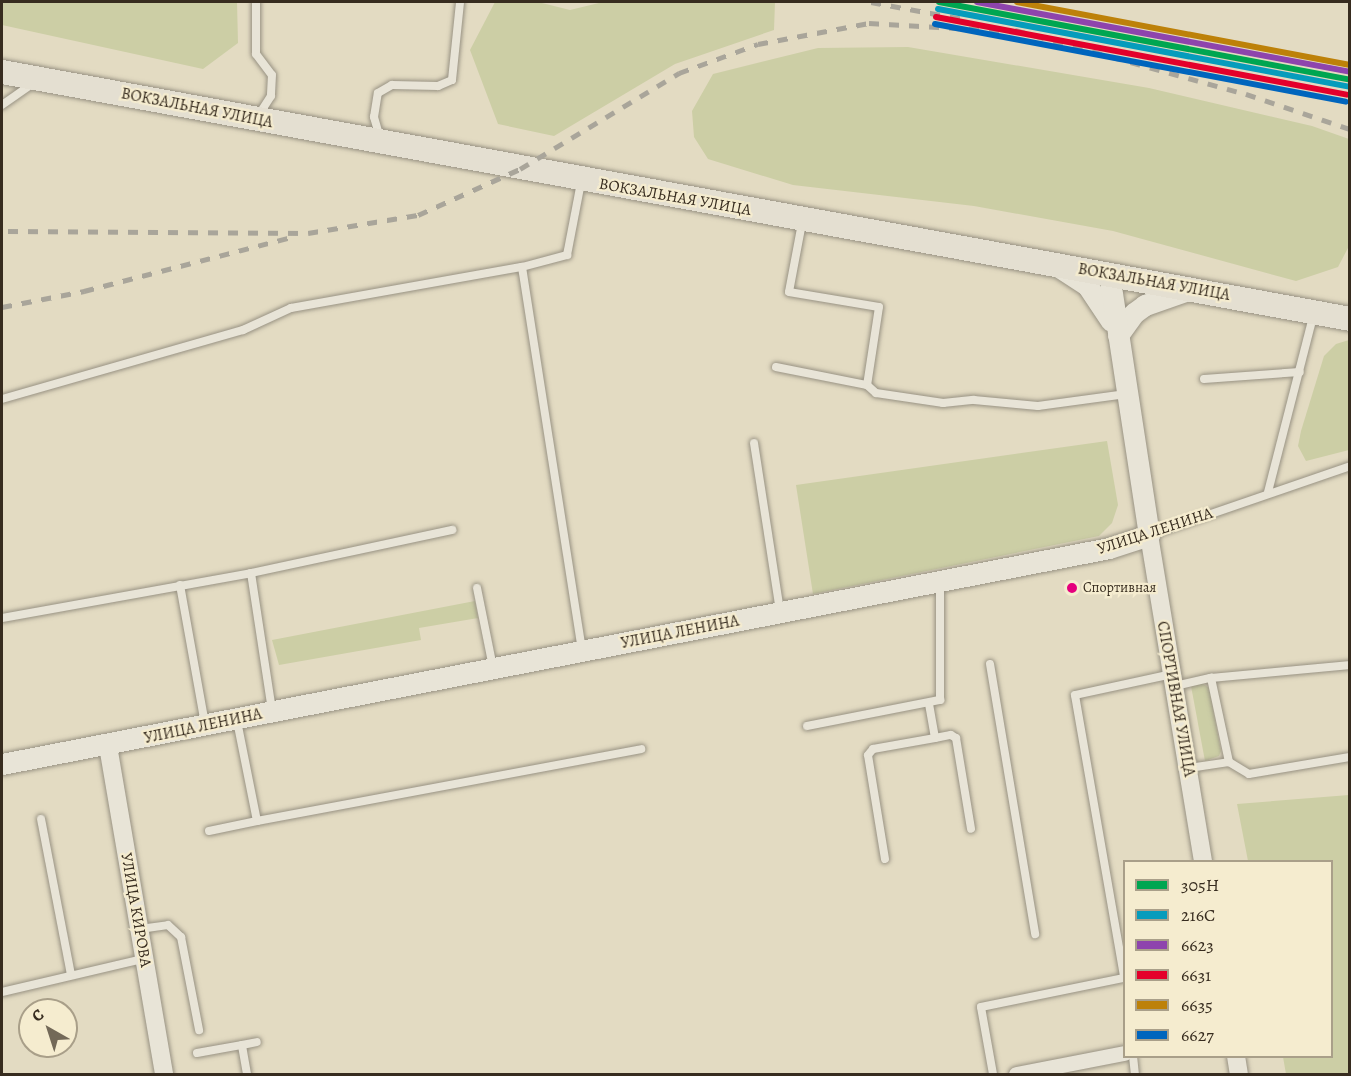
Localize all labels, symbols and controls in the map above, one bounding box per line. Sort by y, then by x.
street label: ВОКЗАЛЬНАЯ УЛИЦА [119,84,275,132]
street label: ВОКЗАЛЬНАЯ УЛИЦА [597,174,753,220]
street label: ВОКЗАЛЬНАЯ УЛИЦА [1076,259,1232,305]
street label: УЛИЦА ЛЕНИНА [1095,503,1215,559]
place label: Спортивная [1083,580,1156,596]
marker: Спортивная [1066,582,1078,594]
street label: УЛИЦА ЛЕНИНА [619,611,741,653]
street label: СПОРТИВНАЯ УЛИЦА [1153,620,1199,778]
street label: УЛИЦА ЛЕНИНА [142,704,264,748]
street label: УЛИЦА КИРОВА [116,851,156,969]
legend [1123,860,1333,1058]
text: 305Н [1181,873,1219,897]
text: 216С [1181,903,1215,927]
text: 6623 [1181,933,1214,957]
text: 6631 [1181,963,1211,987]
text: 6635 [1181,993,1213,1017]
north arrow [18,998,78,1058]
text: С [27,1004,49,1027]
text: 6627 [1181,1023,1214,1047]

